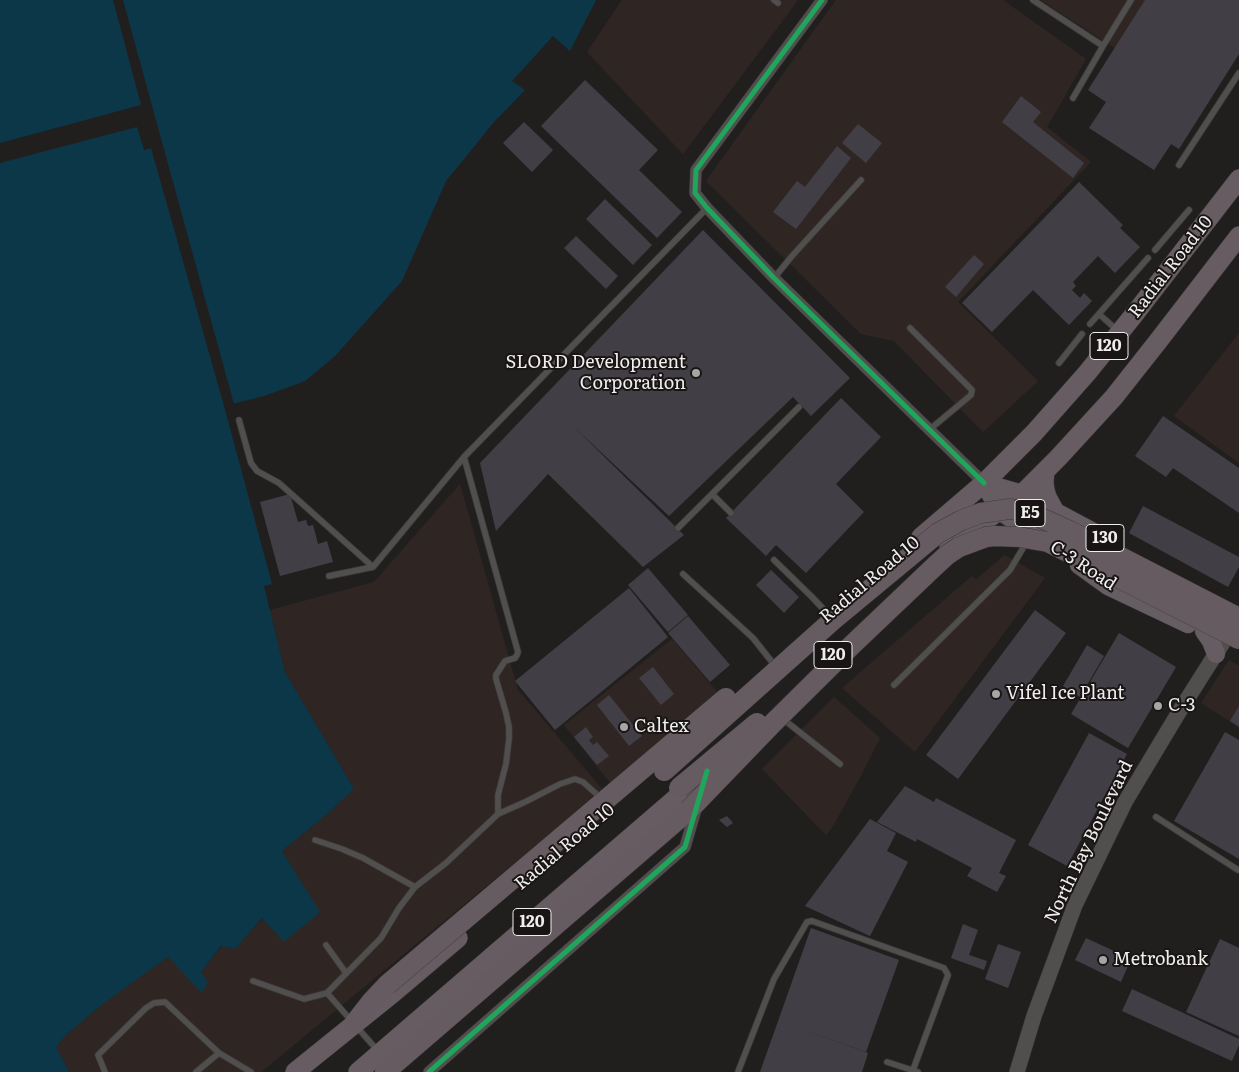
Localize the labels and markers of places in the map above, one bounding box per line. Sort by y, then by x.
place label: SLORD Development Corporation [506,352,686,394]
marker: SLORD Development Corporation [690,367,702,379]
place label: Vifel Ice Plant [1006,683,1125,705]
marker: Vifel Ice Plant [990,688,1002,700]
place label: C-3 [1168,695,1196,717]
marker: C-3 [1152,700,1164,712]
place label: Caltex [634,716,689,738]
marker: Caltex [618,721,630,733]
place label: Metrobank [1113,949,1208,971]
marker: Metrobank [1097,954,1109,966]

